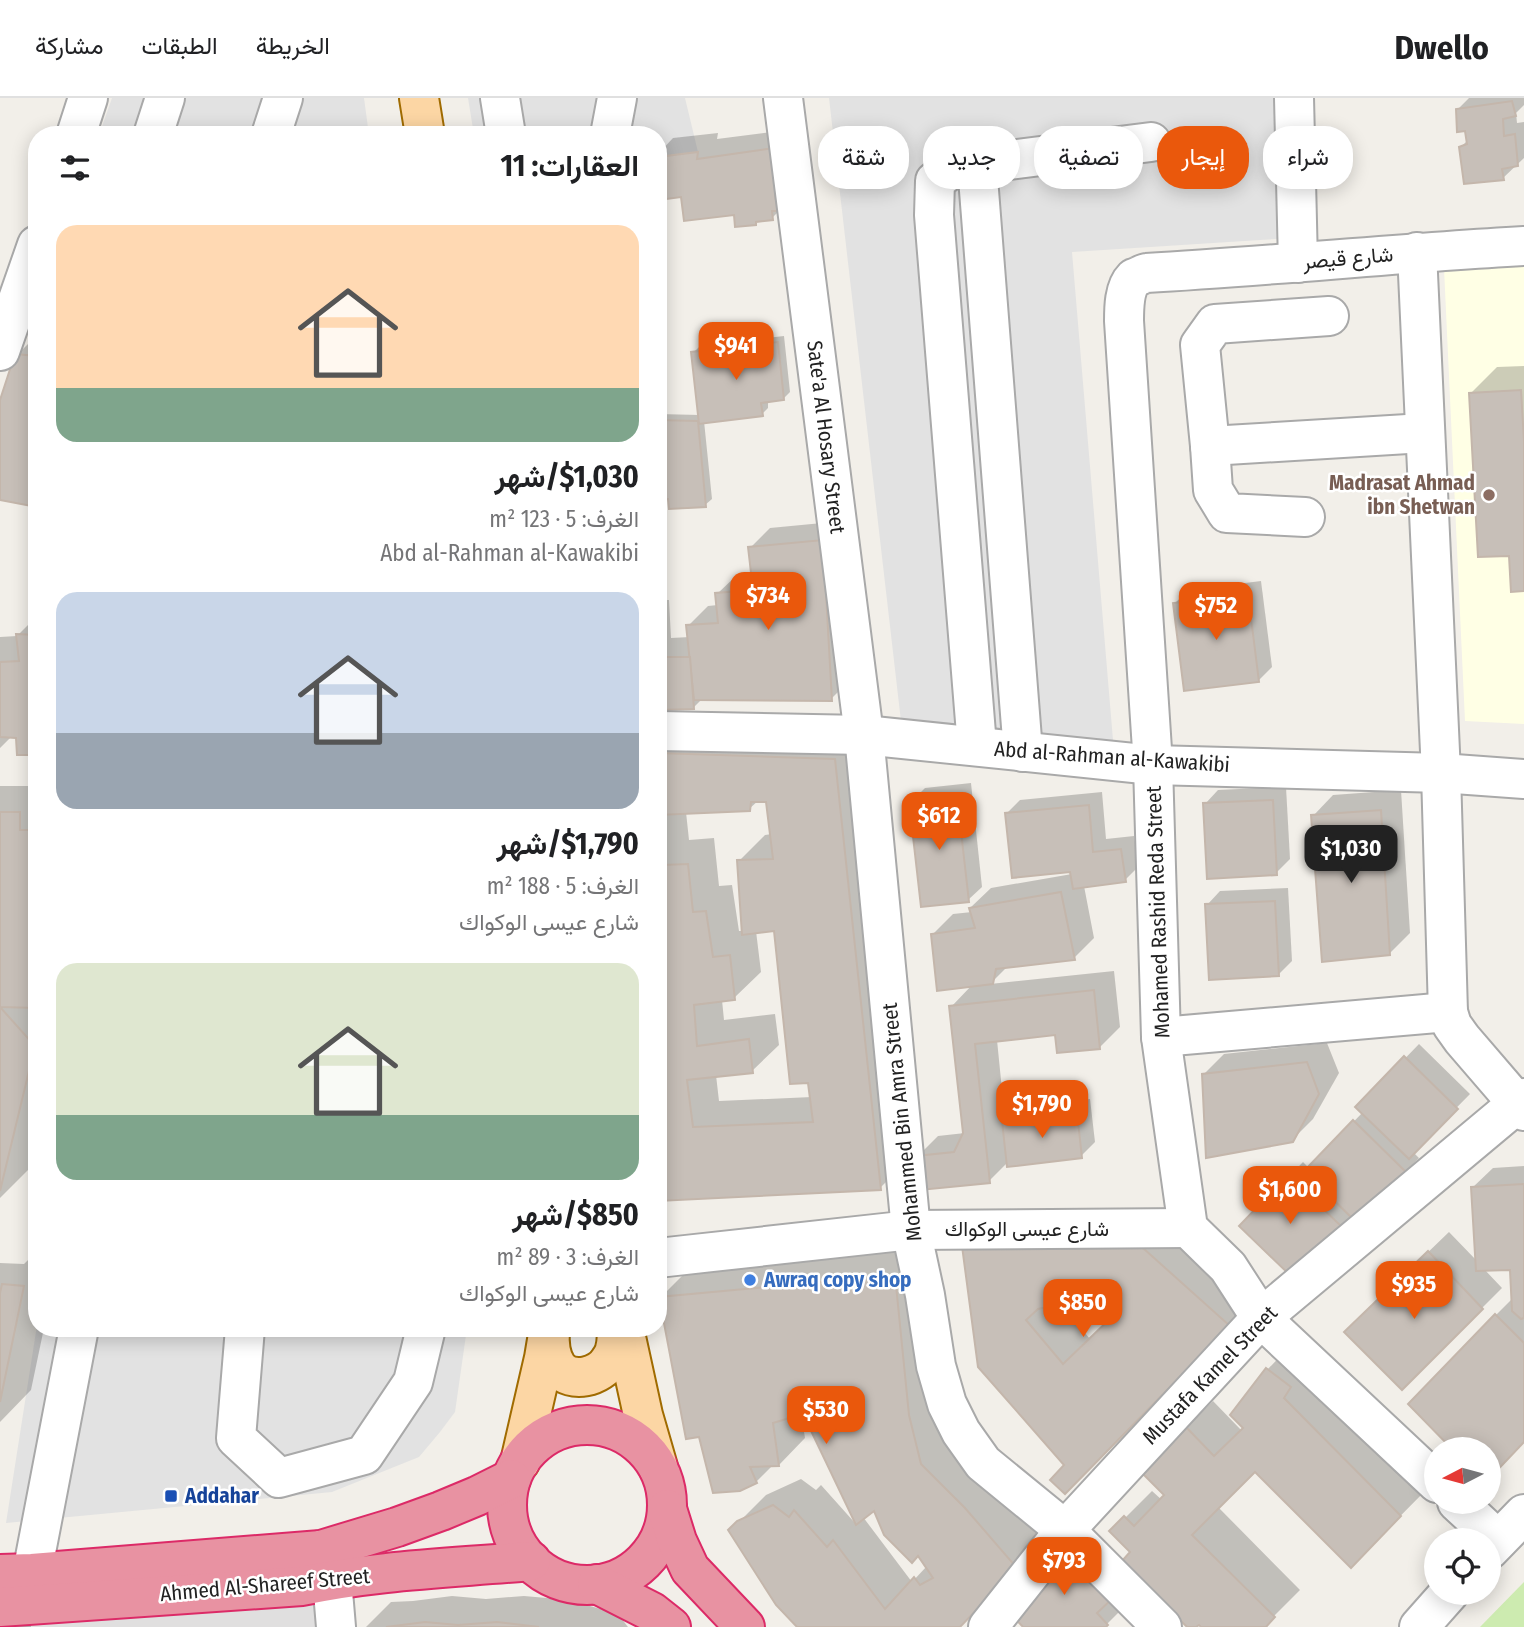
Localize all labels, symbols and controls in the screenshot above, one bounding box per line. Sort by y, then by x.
text: Dwello [1394,28,1489,68]
text: مشاركة [35,32,103,60]
text: الطبقات [141,32,218,60]
text: الخريطة [256,32,330,60]
chip: شقة [818,126,909,189]
chip: جديد [923,126,1020,189]
chip: تصفية [1034,126,1143,189]
chip: إيجار [1157,126,1249,189]
chip: شراء [1263,126,1353,189]
text: العقارات: 11 [500,148,639,184]
icon: filters [56,149,94,187]
street label: شارع قيصر [1301,241,1394,276]
icon: home [285,270,411,396]
pin: $941 [695,322,777,382]
text: $941 [715,331,757,359]
street label: Sate'a Al Hosary Street [801,339,851,535]
text: $1,030/شهر [495,459,639,495]
place label: Madrasat Ahmad ibn Shetwan [1329,470,1475,520]
marker: Madrasat Ahmad ibn Shetwan [1481,487,1497,503]
text: الغرف: 5 · 123 m² [489,505,639,533]
text: Abd al-Rahman al-Kawakibi [380,539,639,567]
pin: $734 [727,573,809,632]
text: $734 [746,581,790,609]
pin: $752 [1175,582,1257,642]
text: $752 [1195,591,1237,619]
icon: home [285,637,411,763]
street label: Abd al-Rahman al-Kawakibi [993,736,1231,778]
street label: Mohamed Rashid Reda Street [1141,785,1175,1039]
pin: $612 [898,792,980,852]
text: $612 [918,801,960,829]
text: $1,790/شهر [496,826,639,862]
pin: $1,030 [1294,826,1408,885]
text: $1,030 [1321,834,1382,862]
text: الغرف: 5 · 188 m² [487,872,639,900]
text: شارع عيسى الوكواك [459,908,639,936]
street label: Mohammed Bin Amra Street [877,1001,927,1243]
icon: home [285,1008,411,1134]
pin: $1,790 [985,1080,1099,1140]
text: $1,790 [1012,1089,1072,1117]
pin: $1,600 [1233,1166,1347,1226]
text: $1,600 [1259,1175,1321,1203]
text: $850/شهر [512,1197,639,1233]
street label: شارع عيسى الوكواك [945,1216,1109,1243]
text: الغرف: 3 · 89 m² [497,1243,639,1271]
pin: $935 [1373,1262,1455,1321]
place label: Awraq copy shop [763,1267,912,1293]
text: $935 [1392,1270,1436,1298]
marker: Awraq copy shop [742,1272,758,1288]
text: شارع عيسى الوكواك [459,1279,639,1307]
pin: $850 [1042,1280,1124,1339]
text: $850 [1059,1288,1107,1316]
street label: Mustafa Kamel Street [1137,1300,1283,1450]
pin: $530 [785,1386,867,1446]
text: $530 [803,1395,849,1423]
north arrow [1424,1437,1502,1514]
map controls [1424,1437,1501,1605]
place label: Addahar [184,1483,259,1509]
marker: Addahar [163,1488,179,1504]
button: locate [1424,1528,1501,1605]
pin: $793 [1023,1538,1105,1597]
text: $793 [1042,1546,1086,1574]
street label: Ahmed Al-Shareef Street [159,1563,371,1607]

